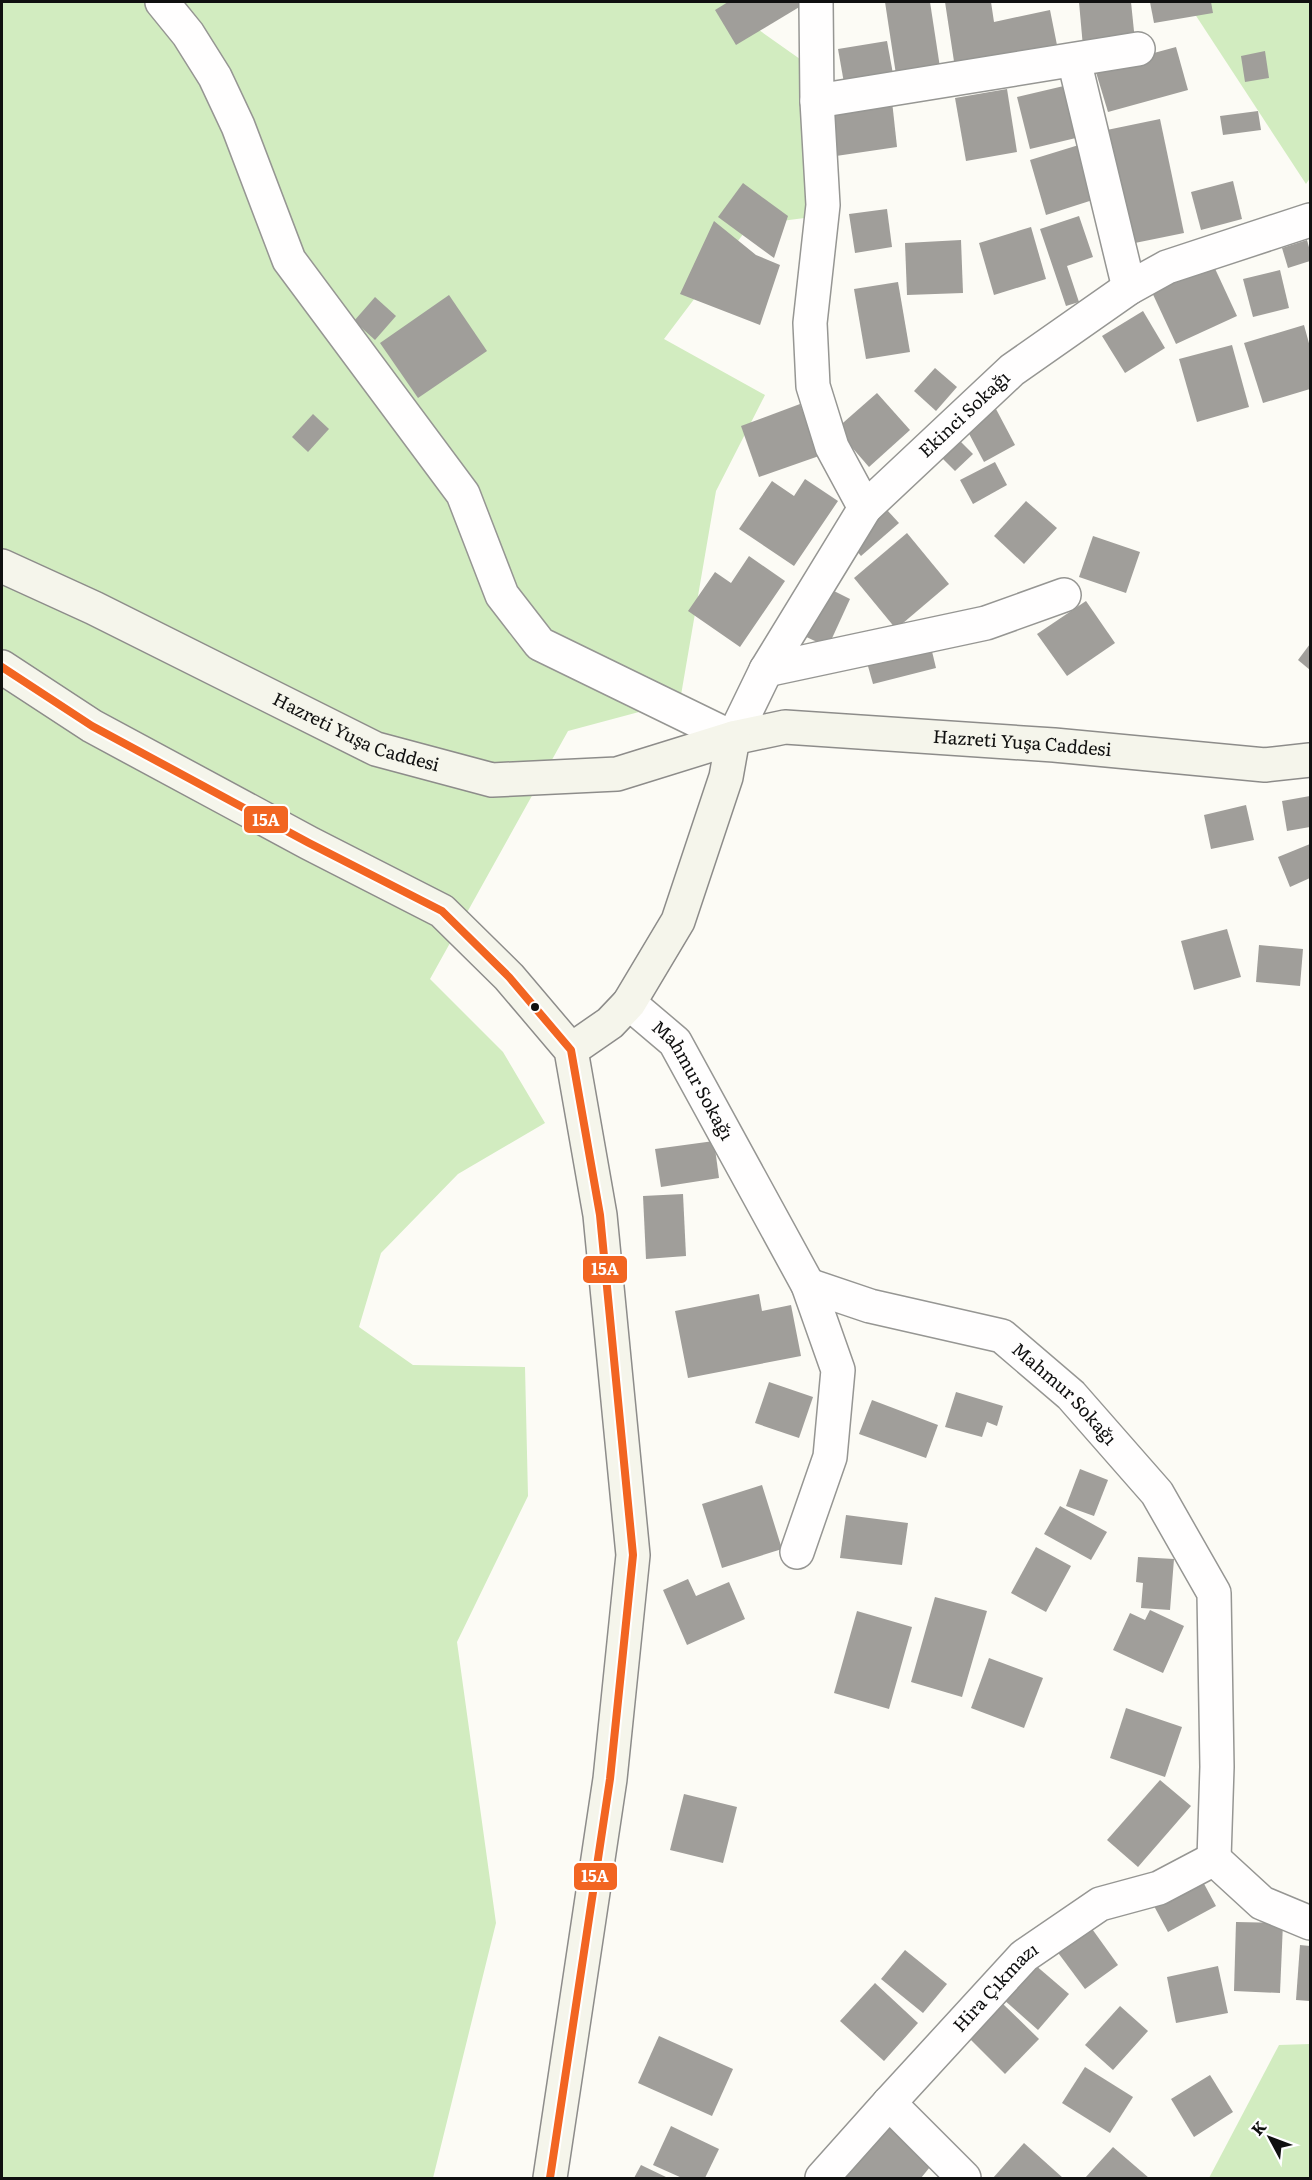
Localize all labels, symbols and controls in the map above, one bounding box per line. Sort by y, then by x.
street label: Ekinci Sokağı [912,364,1015,463]
street label: Hazreti Yuşa Caddesi [269,685,443,777]
street label: Hazreti Yuşa Caddesi [932,722,1113,762]
line badge: 15A [243,805,289,834]
text: 15A [252,807,280,831]
unlabelled marker [529,1001,541,1013]
street label: Mahmur Sokağı [647,1013,741,1145]
line badge: 15A [582,1255,628,1284]
text: 15A [591,1256,619,1280]
street label: Mahmur Sokağı [1007,1335,1124,1450]
line badge: 15A [573,1862,618,1891]
text: 15A [581,1863,609,1887]
street label: Hira Çıkmazı [946,1935,1043,2037]
north arrow [1240,2108,1300,2168]
text: K [1245,2115,1271,2140]

